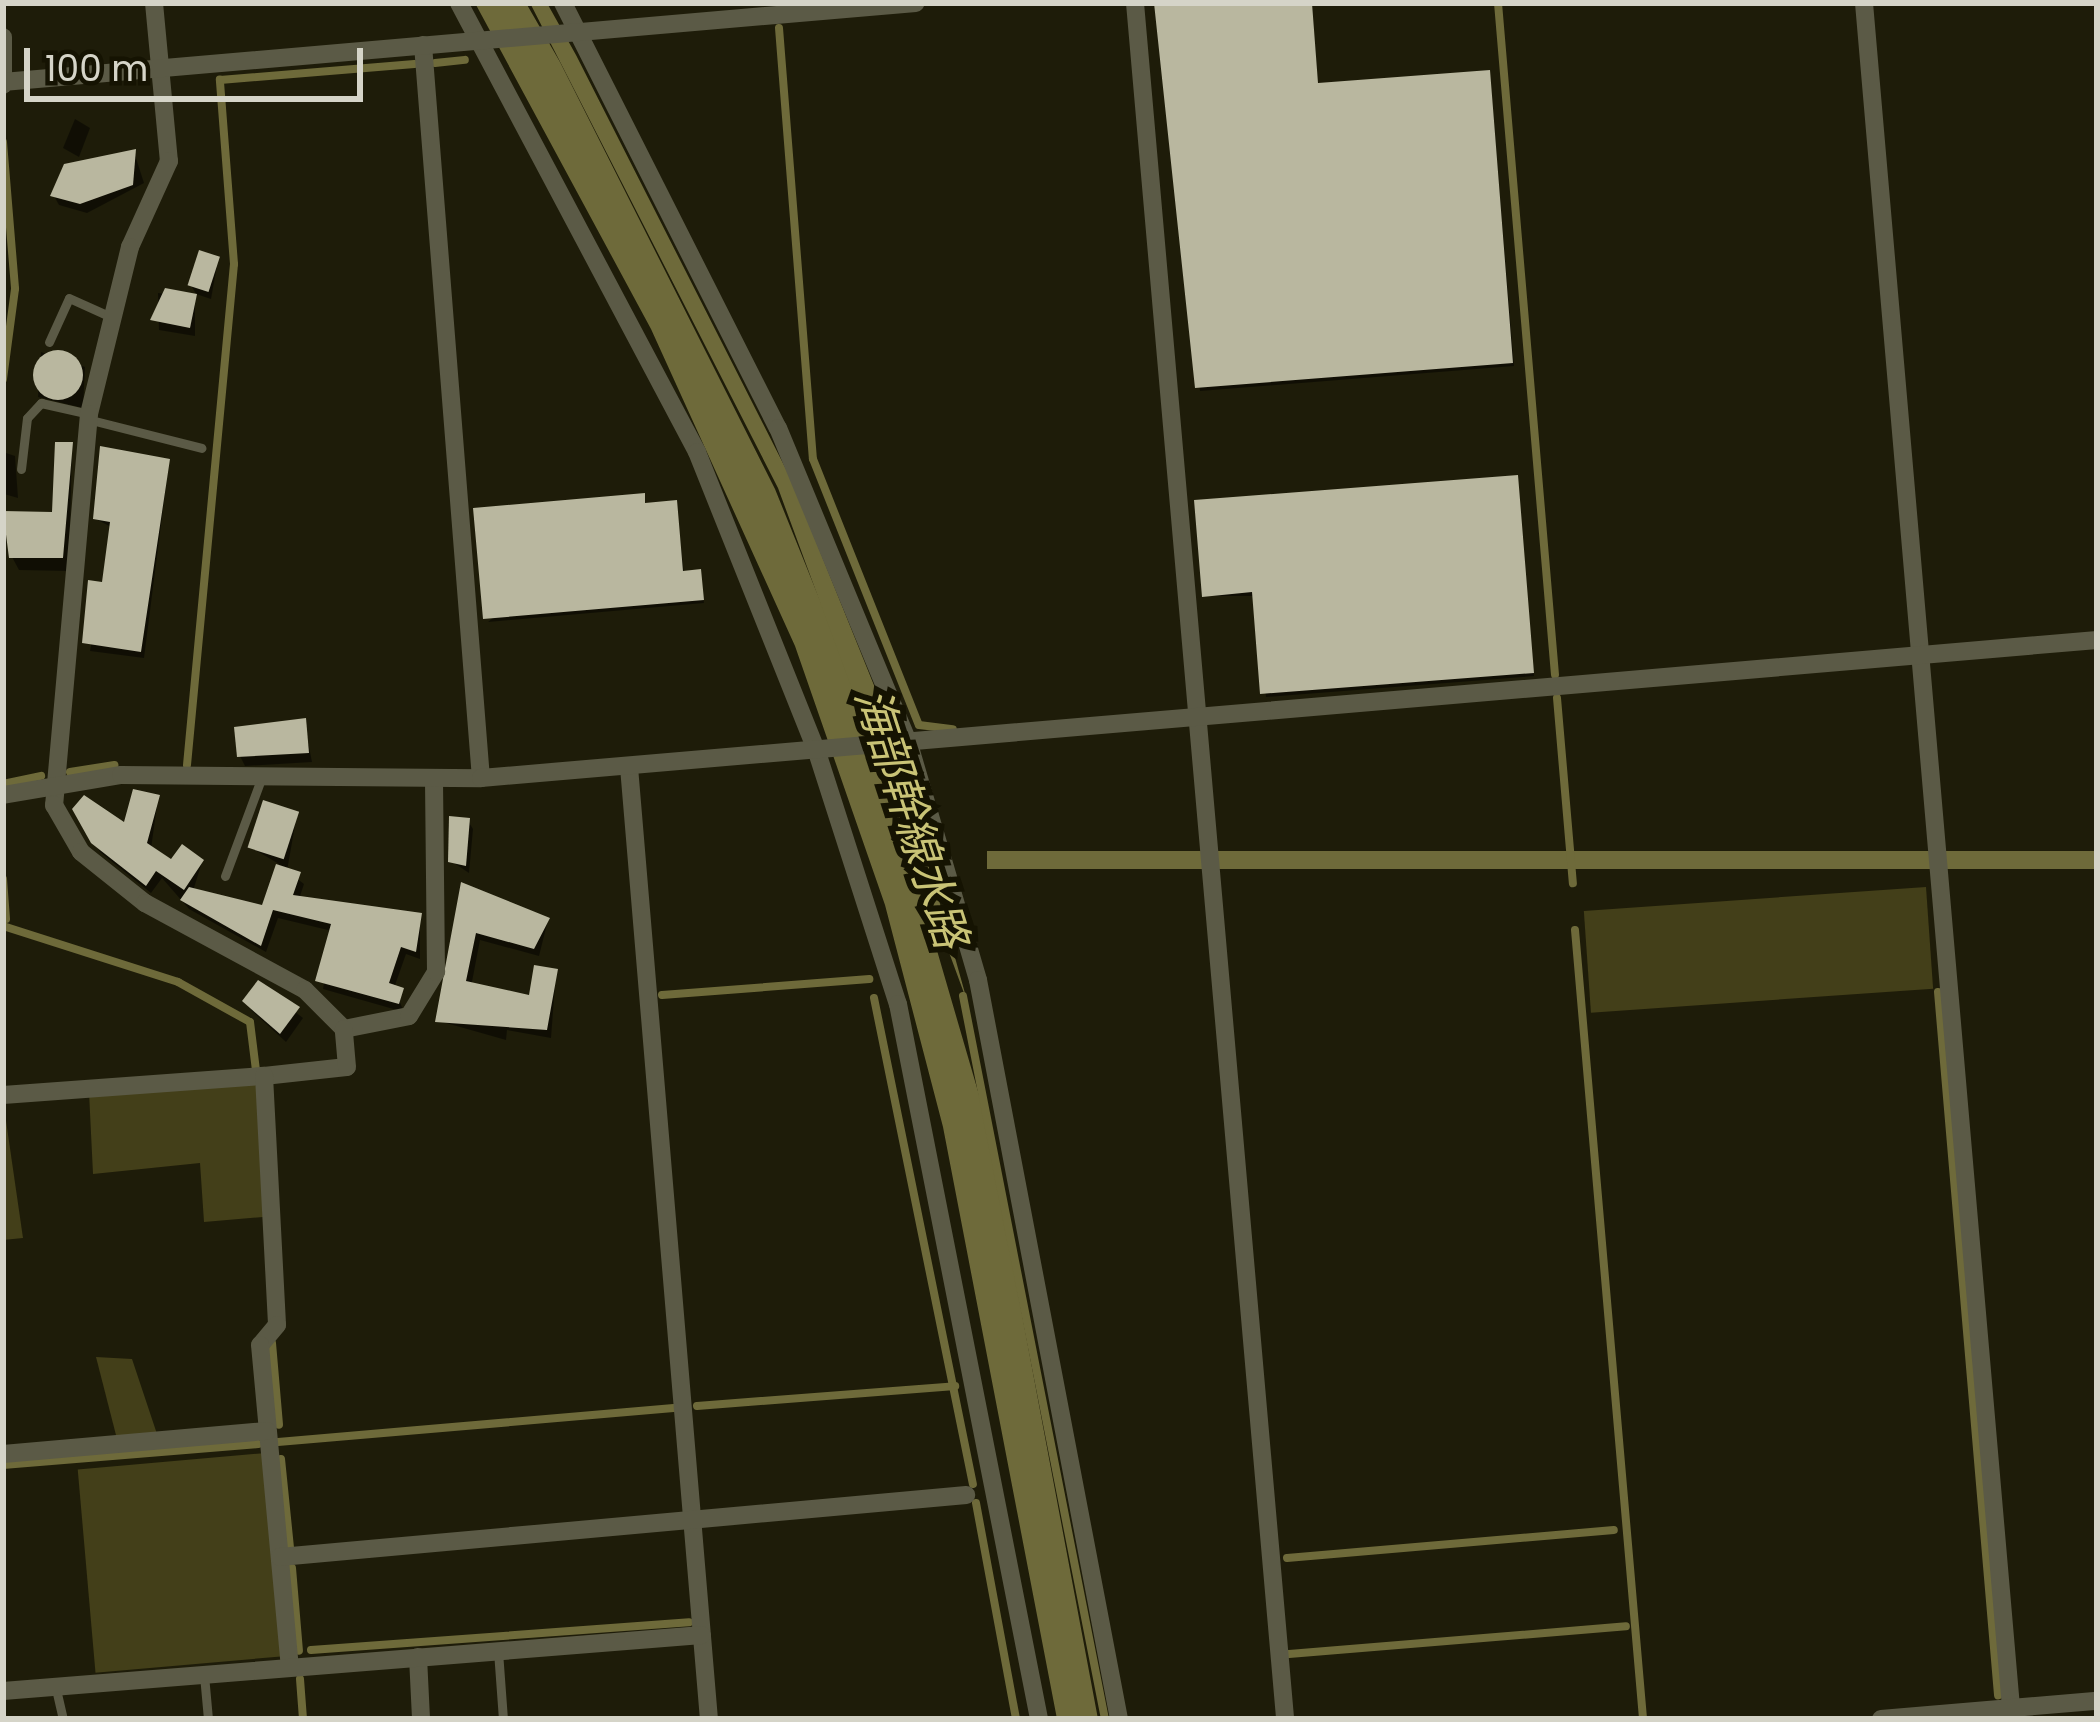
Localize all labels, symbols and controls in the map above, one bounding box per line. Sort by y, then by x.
scale bar [30,24,369,98]
text: 100 m [45,43,148,94]
water label: 海部幹線水路 [844,681,978,955]

